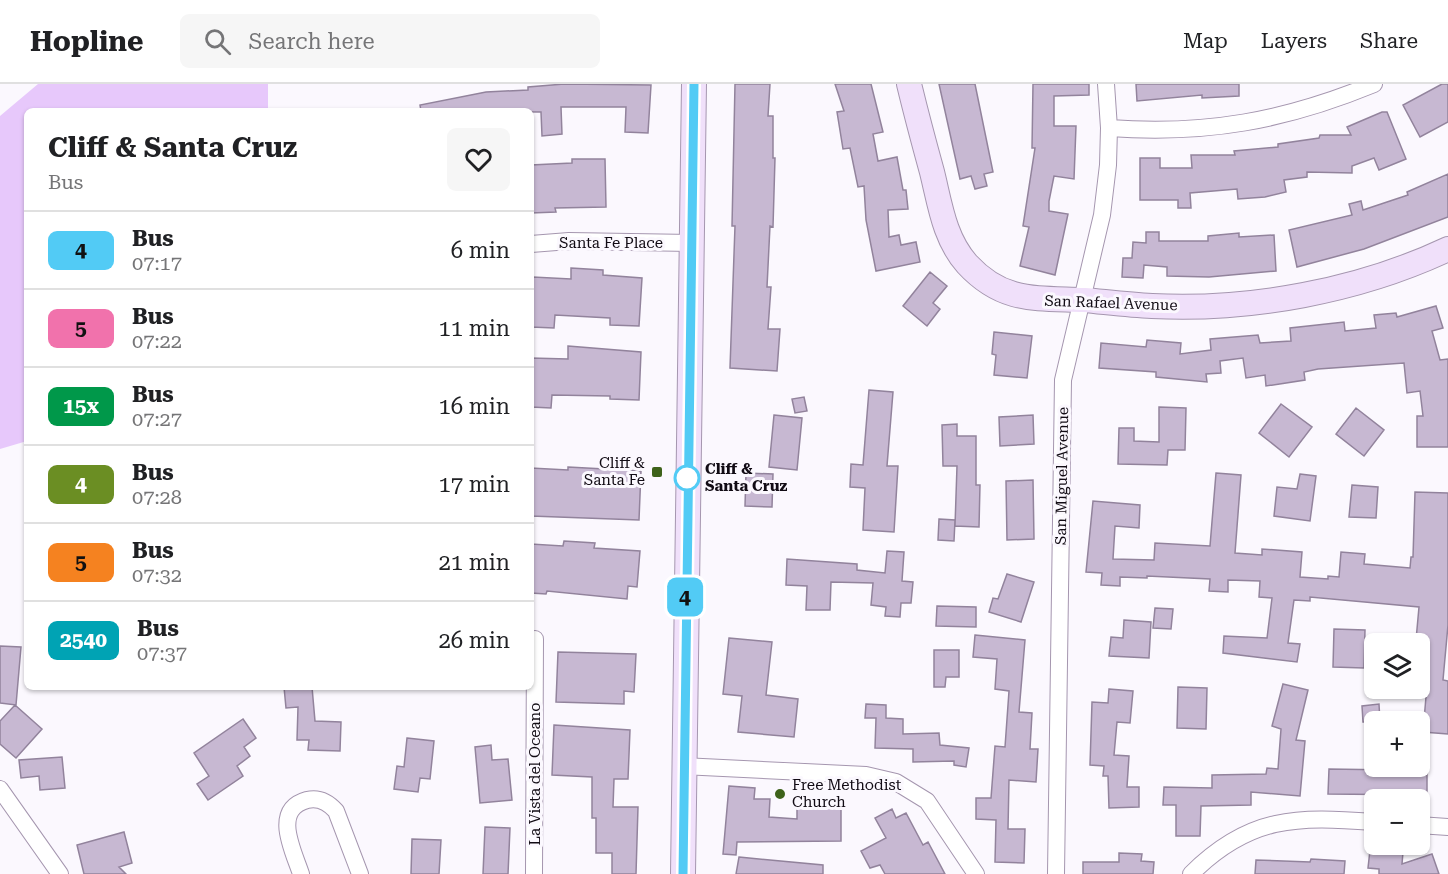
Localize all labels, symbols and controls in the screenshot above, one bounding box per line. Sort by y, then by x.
search box [180,14,600,68]
text: Hopline [30,25,144,58]
icon: search [201,25,234,58]
text: Search here [249,29,375,54]
text: Map [1183,29,1228,53]
text: Layers [1261,29,1327,53]
text: Share [1360,29,1418,53]
button: heart [447,128,510,191]
text: Cliff & Santa Cruz [48,131,297,164]
text: Bus [48,170,83,194]
text: Bus [132,226,174,251]
street label: Santa Fe Place [559,234,663,252]
text: 4 [75,238,87,262]
text: 6 min [451,238,510,263]
text: 07:17 [132,251,182,275]
street label: San Rafael Avenue [1044,292,1178,314]
text: Bus [132,304,174,329]
text: 5 [75,316,87,340]
text: 11 min [439,316,510,341]
text: 07:22 [132,329,182,353]
text: Bus [132,382,174,407]
text: 15x [63,394,99,418]
text: 16 min [439,394,510,419]
text: 07:27 [132,407,182,431]
street label: San Miguel Avenue [1052,407,1072,545]
place label: Cliff & Santa Fe [584,454,645,489]
text: Bus [132,460,174,485]
place label: Cliff & Santa Cruz [705,460,788,495]
marker: Cliff & Santa Fe [650,465,664,479]
marker: Cliff & Santa Cruz [674,465,700,491]
text: 4 [75,472,87,496]
text: 17 min [439,472,510,497]
text: 07:28 [132,485,182,509]
text: Bus [132,538,174,563]
text: 5 [75,550,87,574]
text: 21 min [439,550,510,575]
text: 07:32 [132,563,182,587]
line badge: 4 [666,578,704,616]
text: 4 [679,585,691,609]
text: Bus [137,616,179,641]
text: 2540 [60,628,107,652]
text: 26 min [439,628,510,653]
map controls [1364,633,1430,855]
button: layers [1364,633,1430,699]
text: 07:37 [137,641,187,665]
street label: La Vista del Oceano [526,703,544,845]
button: + [1364,711,1430,777]
place label: Free Methodist Church [792,776,902,811]
marker: Free Methodist Church [773,787,787,801]
button: − [1364,789,1430,855]

